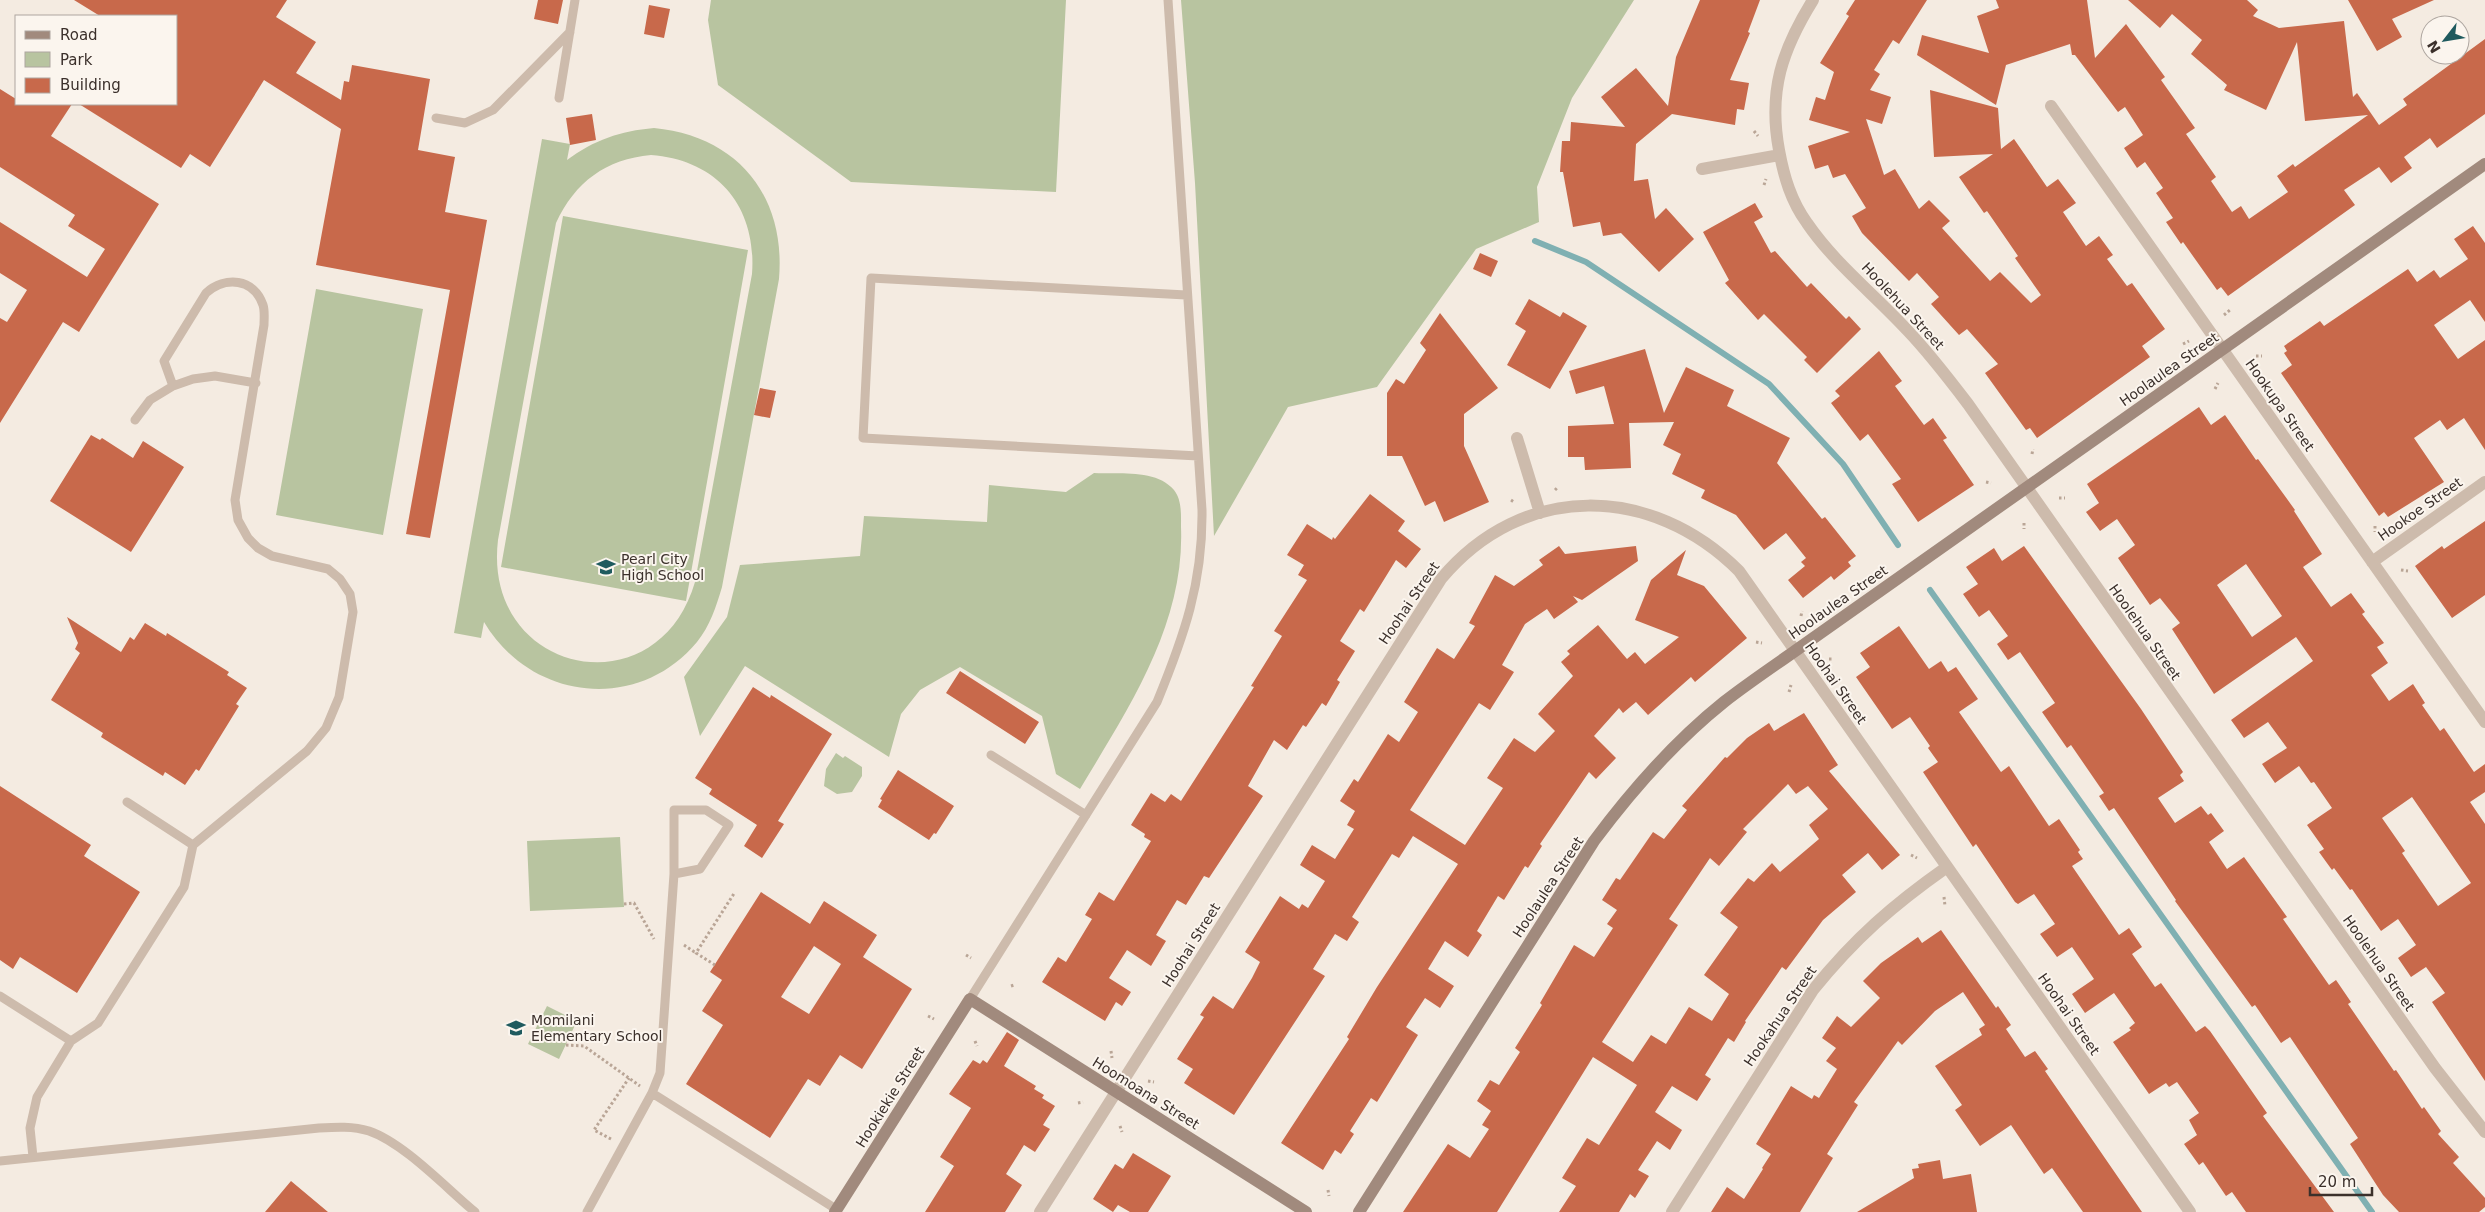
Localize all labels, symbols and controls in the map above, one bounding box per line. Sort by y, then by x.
legend [15,15,178,105]
north arrow [2420,15,2470,65]
text: Road [60,26,98,44]
text: N [2424,38,2444,56]
text: Park [60,51,93,69]
text: Building [60,76,121,94]
street label: Hoolehua Street [1858,259,1948,353]
street label: Hoolaulea Street [2116,329,2222,409]
street label: Hookupa Street [2242,356,2318,455]
street label: Hookoe Street [2375,474,2466,544]
place label: Pearl City High School [621,551,704,583]
school or university icon: Pearl City High School [595,556,617,578]
street label: Hoohai Street [1376,558,1443,647]
street label: Hoolaulea Street [1785,562,1891,642]
street label: Hoolehua Street [2106,581,2184,683]
street label: Hoohai Street [1802,639,1870,727]
street label: Hoolaulea Street [1509,833,1587,940]
street label: Hoohai Street [1159,900,1223,990]
street label: Hoolehua Street [2340,912,2418,1014]
street label: Hookahua Street [1741,962,1820,1069]
street label: Hoohai Street [2035,970,2103,1058]
place label: Momilani Elementary School [531,1012,663,1044]
school or university icon: Momilani Elementary School [505,1017,527,1039]
street label: Hookiekie Street [853,1043,928,1150]
street label: Hoomoana Street [1090,1054,1203,1133]
scale bar [2310,1164,2372,1196]
text: 20 m [2318,1173,2356,1191]

